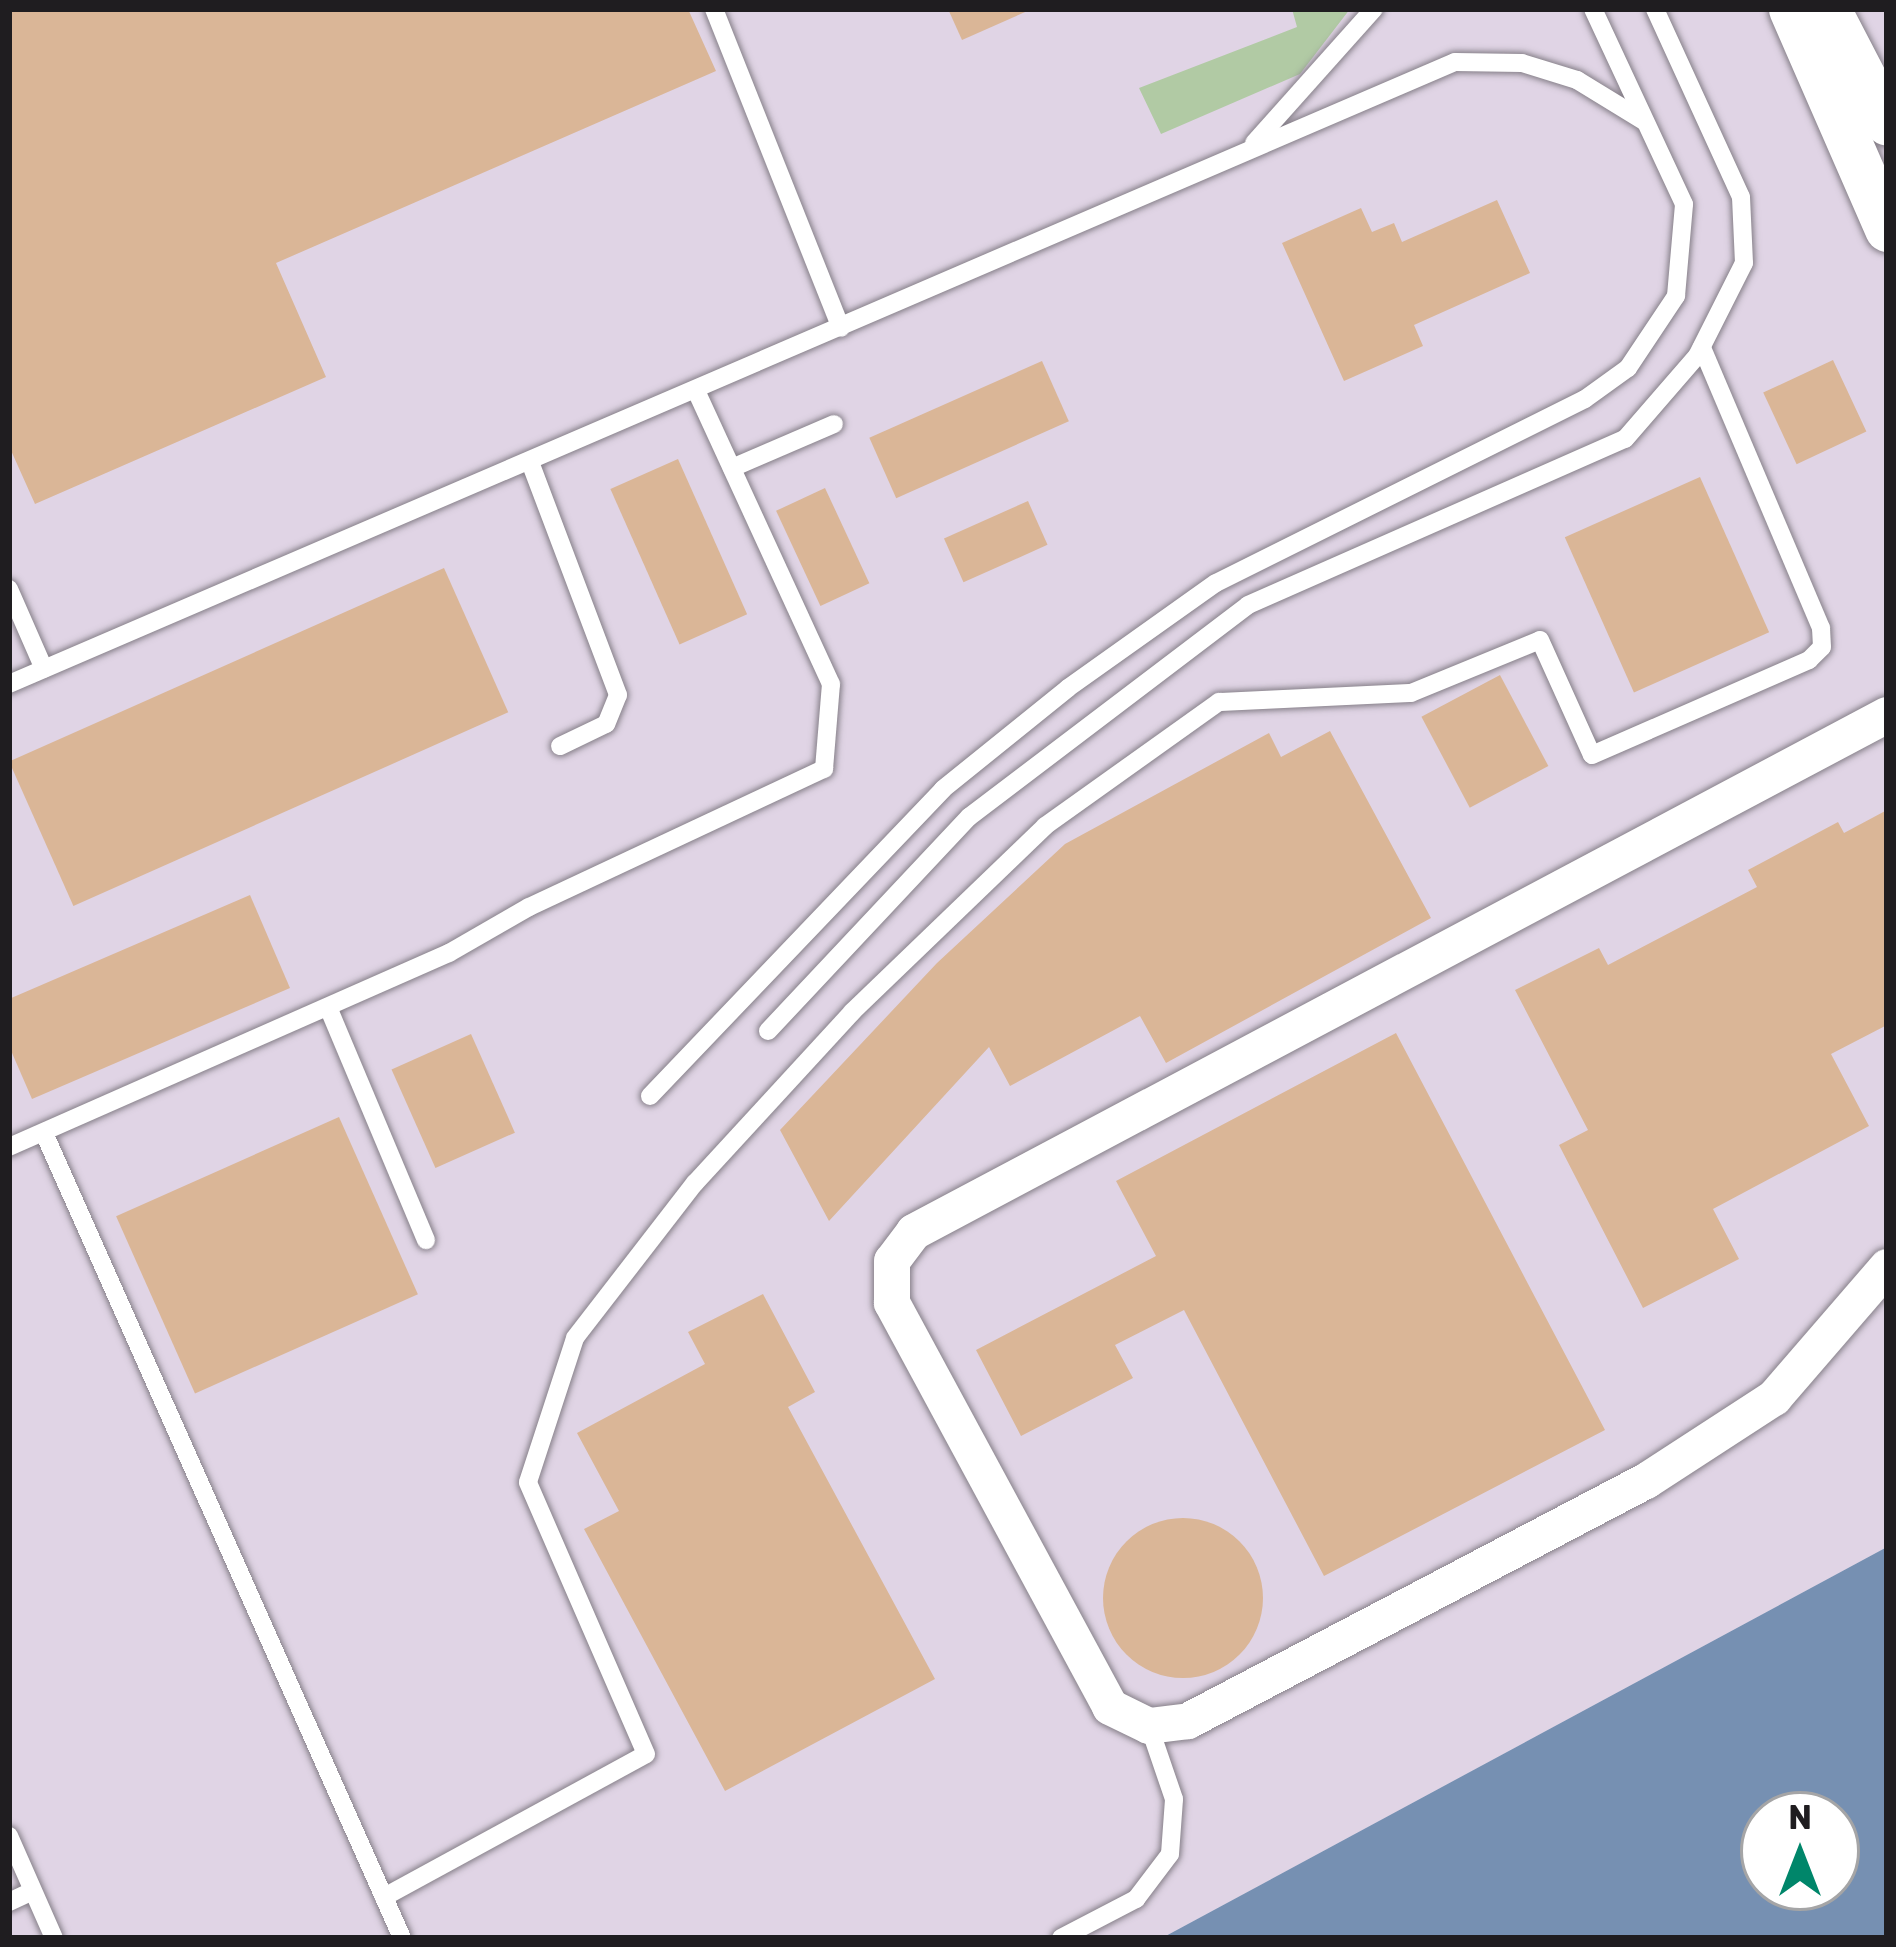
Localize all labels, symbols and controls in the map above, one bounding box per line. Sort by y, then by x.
north arrow [1740,1791,1860,1911]
text: N [1788,1798,1812,1837]

